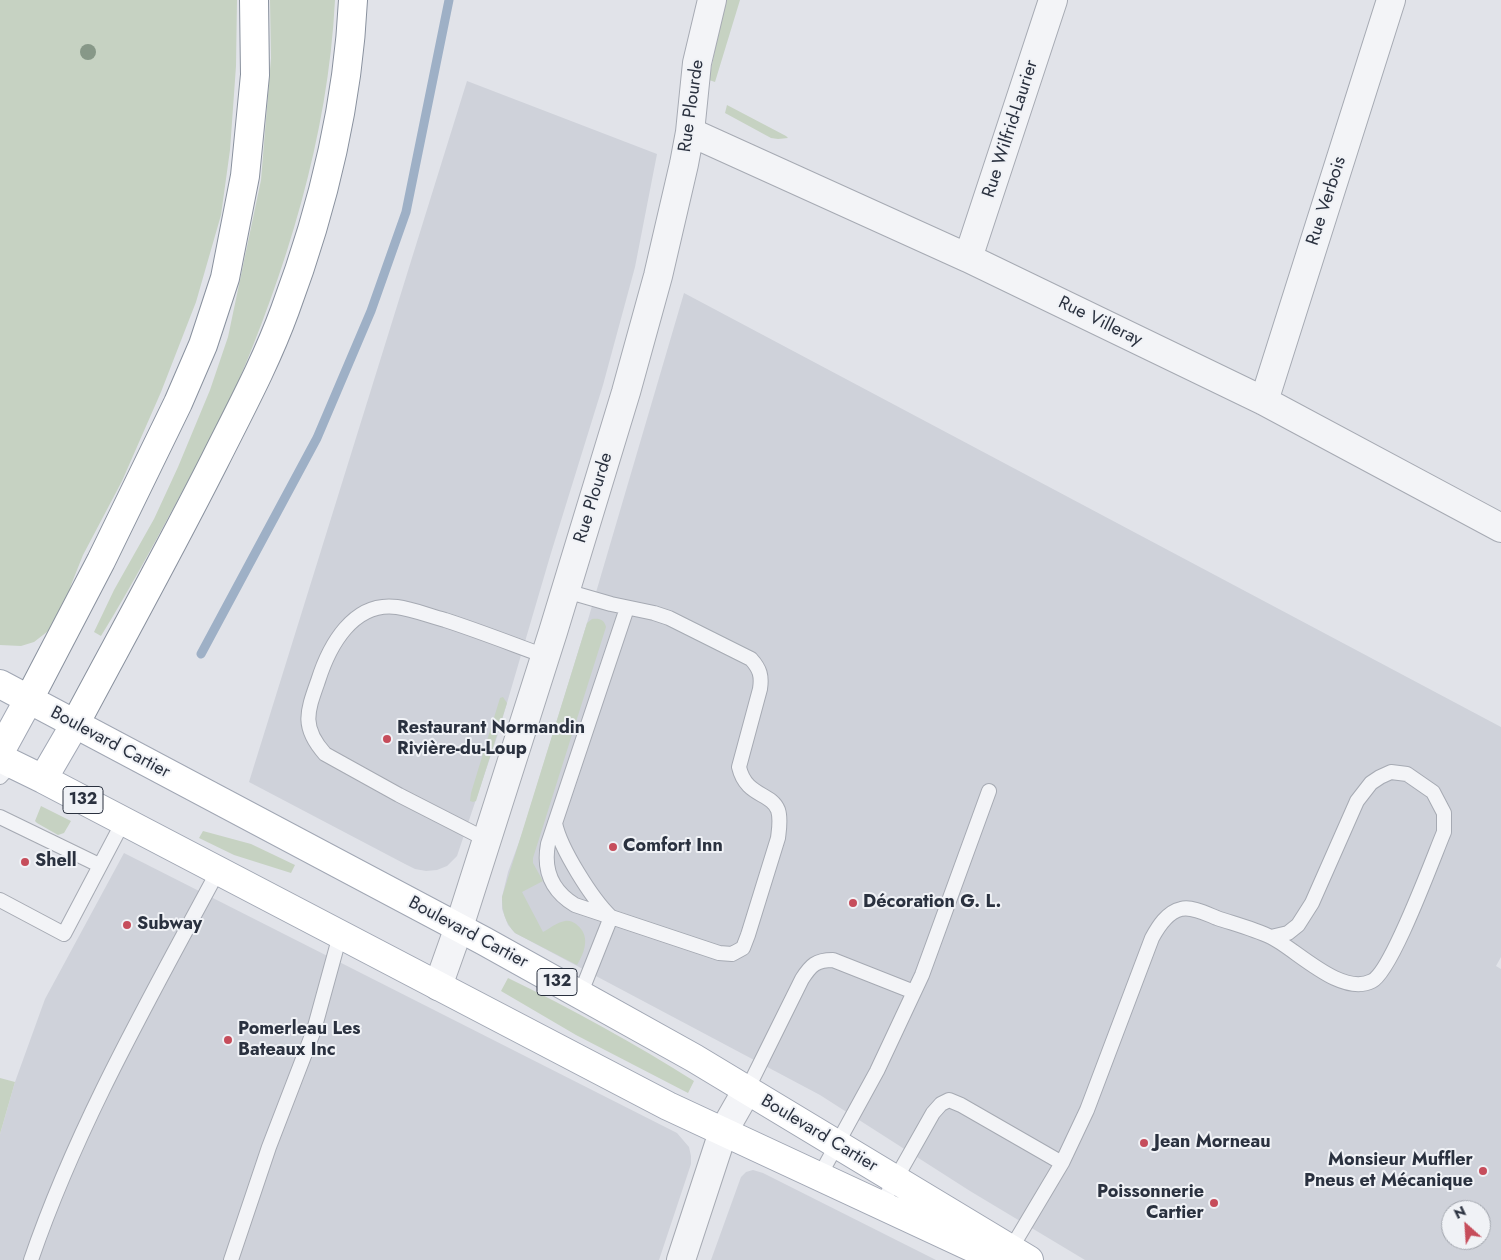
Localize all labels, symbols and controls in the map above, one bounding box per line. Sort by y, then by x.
street label: Rue Wilfrid-Laurier [979,57,1043,201]
street label: Rue Plourde [675,58,709,154]
street label: Rue Verbois [1302,154,1352,248]
street label: Rue Villeray [1054,292,1146,352]
street label: Rue Plourde [570,450,618,546]
street label: Boulevard Cartier [46,702,174,784]
place label: Restaurant Normandin Rivière-du-Loup [397,718,585,761]
marker: Restaurant Normandin Rivière-du-Loup [381,733,393,745]
road number: 132 [63,786,103,814]
place label: Comfort Inn [623,836,723,858]
marker: Comfort Inn [607,841,619,853]
place label: Shell [35,851,77,873]
marker: Shell [19,856,31,868]
street label: Boulevard Cartier [404,892,532,974]
place label: Décoration G. L. [863,892,1001,914]
marker: Décoration G. L. [847,897,859,909]
place label: Subway [137,914,202,936]
marker: Subway [121,919,133,931]
road number: 132 [537,969,577,996]
place label: Pomerleau Les Bateaux Inc [238,1019,360,1062]
marker: Pomerleau Les Bateaux Inc [222,1034,234,1046]
street label: Boulevard Cartier [757,1091,881,1177]
place label: Jean Morneau [1154,1132,1270,1154]
marker: Jean Morneau [1138,1137,1150,1149]
place label: Monsieur Muffler Pneus et Mécanique [1304,1150,1473,1192]
marker: Monsieur Muffler Pneus et Mécanique [1477,1165,1489,1177]
place label: Poissonnerie Cartier [1097,1182,1204,1224]
marker: Poissonnerie Cartier [1208,1197,1220,1209]
north arrow [1441,1200,1491,1250]
text: N [1450,1201,1469,1224]

